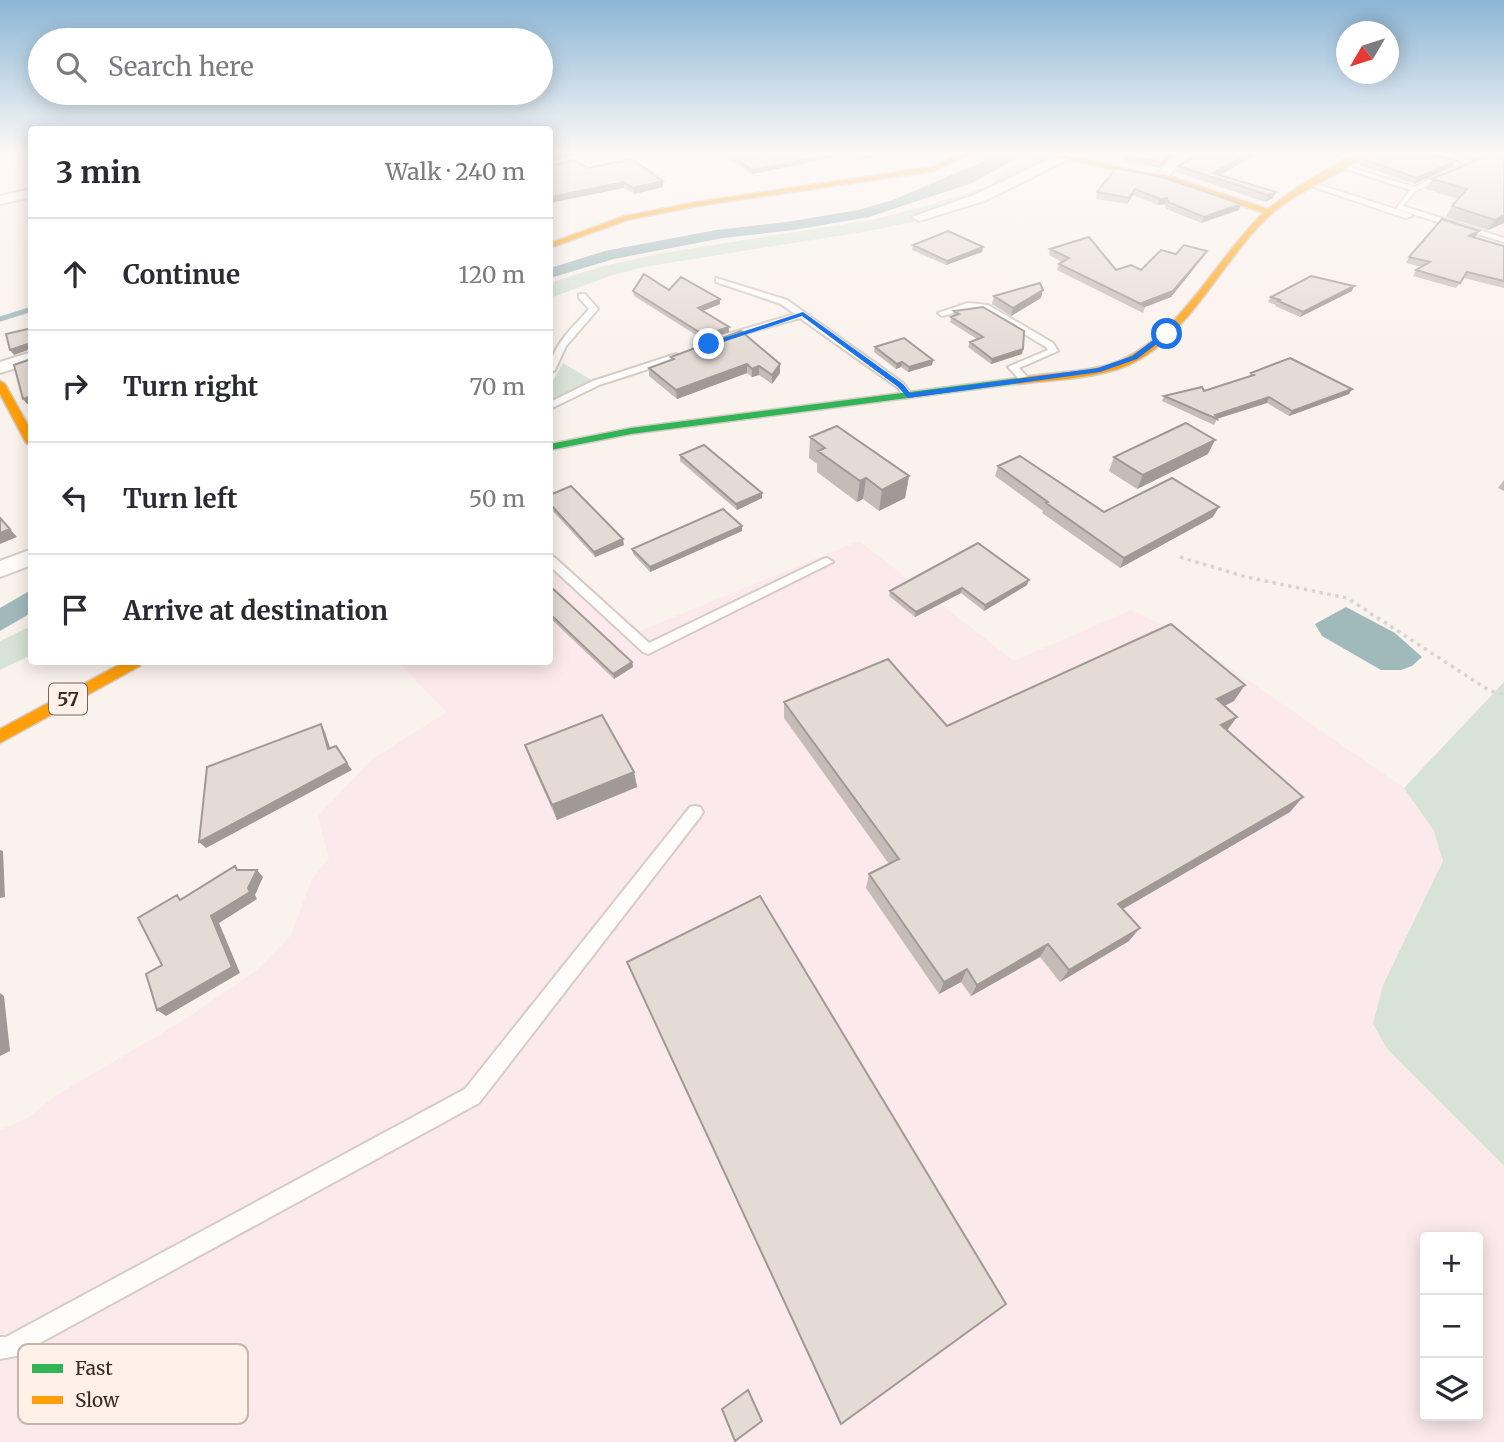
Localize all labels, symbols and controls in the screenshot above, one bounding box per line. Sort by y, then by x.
north arrow [1336,21,1399,84]
search box [28,28,553,105]
icon: search [52,48,90,86]
text: Search here [108,50,254,83]
text: 3 min [56,153,141,191]
text: Walk · 240 m [385,157,525,186]
icon: ahead [56,255,94,293]
text: Continue [123,258,240,291]
text: 120 m [459,260,525,289]
route start [1151,318,1182,349]
route end [693,328,724,359]
icon: right [56,367,94,405]
text: Turn right [123,370,258,403]
text: 70 m [469,372,525,401]
icon: left [56,479,94,517]
text: Turn left [123,482,237,515]
text: 50 m [469,484,525,513]
icon: arrive [56,591,94,629]
text: Arrive at destination [123,594,388,627]
road number: 57 [49,684,87,714]
map controls [1420,1232,1483,1421]
button: + [1420,1232,1483,1295]
button: − [1420,1295,1483,1358]
legend [18,1344,248,1424]
text: Fast [75,1356,113,1380]
button: layers [1420,1358,1483,1421]
text: Slow [75,1388,120,1412]

